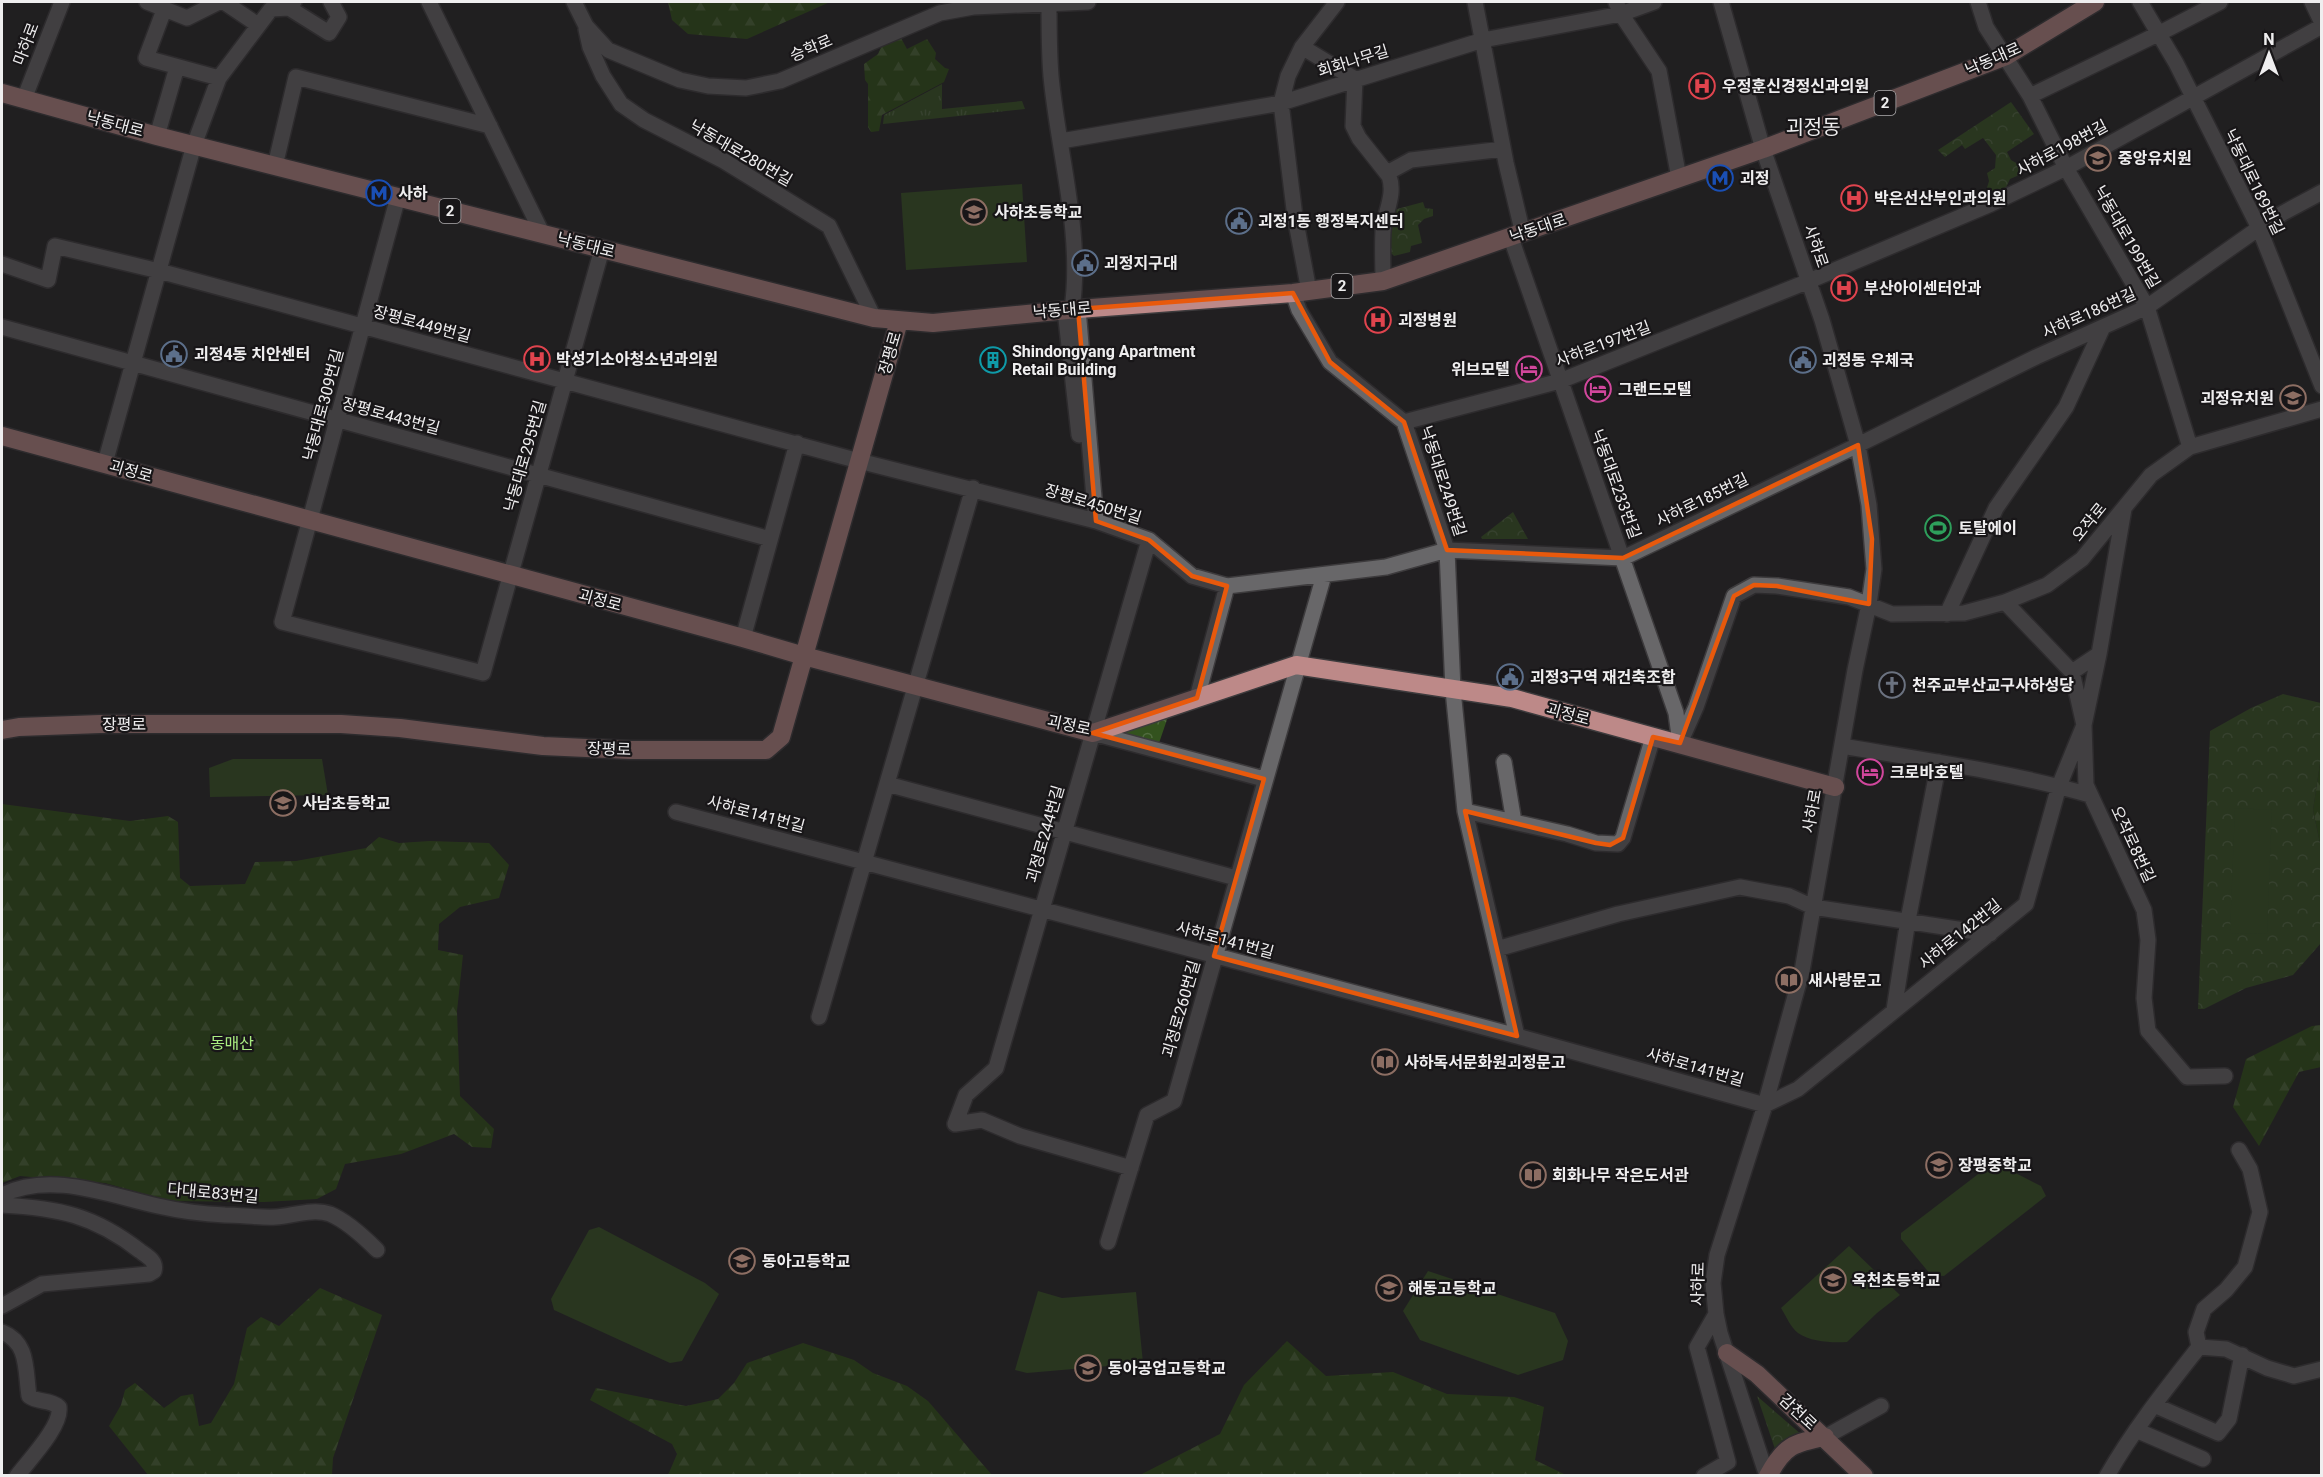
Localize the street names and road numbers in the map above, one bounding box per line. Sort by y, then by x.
street label: 마하로 [9,20,43,68]
street label: 승학로 [787,31,835,65]
street label: 낙동대로 [1962,38,2024,80]
street label: 회화나무길 [1315,41,1391,81]
road number: 2 [1874,91,1896,115]
street label: 낙동대로 [84,107,146,141]
street label: 낙동대로280번길 [686,116,796,190]
street label: 사하로198번길 [2013,116,2111,180]
street label: 낙동대로189번길 [2220,126,2288,238]
street label: 낙동대로199번길 [2090,182,2164,292]
road number: 2 [440,199,460,223]
street label: 낙동대로 [1507,209,1569,247]
street label: 사하로 [1800,222,1832,270]
street label: 낙동대로 [555,229,617,261]
road number: 2 [1332,274,1352,298]
street label: 사하로186번길 [2039,284,2139,342]
street label: 낙동대로 [1032,298,1092,322]
street label: 장평로449번길 [371,302,473,346]
street label: 사하로197번길 [1553,317,1653,371]
street label: 장평로 [875,329,905,377]
street label: 낙동대로309번길 [299,347,347,463]
street label: 장평로443번길 [340,394,442,438]
street label: 낙동대로295번길 [500,398,550,514]
street label: 낙동대로249번길 [1416,423,1470,539]
street label: 낙동대로233번길 [1587,427,1645,541]
street label: 괴정로 [107,456,155,486]
street label: 사하로185번길 [1653,469,1751,531]
street label: 장평로450번길 [1042,480,1144,528]
street label: 오작로 [2068,499,2110,545]
street label: 괴정로 [576,585,624,615]
street label: 괴정로 [1544,699,1592,729]
street label: 괴정로 [1045,711,1093,739]
street label: 장평로 [102,715,146,734]
street label: 장평로 [587,739,632,759]
street label: 괴정로244번길 [1022,783,1068,885]
street label: 사하로 [1799,787,1825,834]
street label: 사하로141번길 [705,792,807,836]
street label: 오작로8번길 [2107,803,2159,885]
street label: 사하로142번길 [1915,895,2005,973]
street label: 사하로141번길 [1174,918,1276,962]
street label: 괴정로260번길 [1158,958,1204,1060]
street label: 사하로141번길 [1644,1044,1746,1090]
street label: 다대로83번길 [167,1180,259,1206]
street label: 사하로 [1688,1261,1708,1306]
street label: 감천로 [1775,1390,1821,1434]

